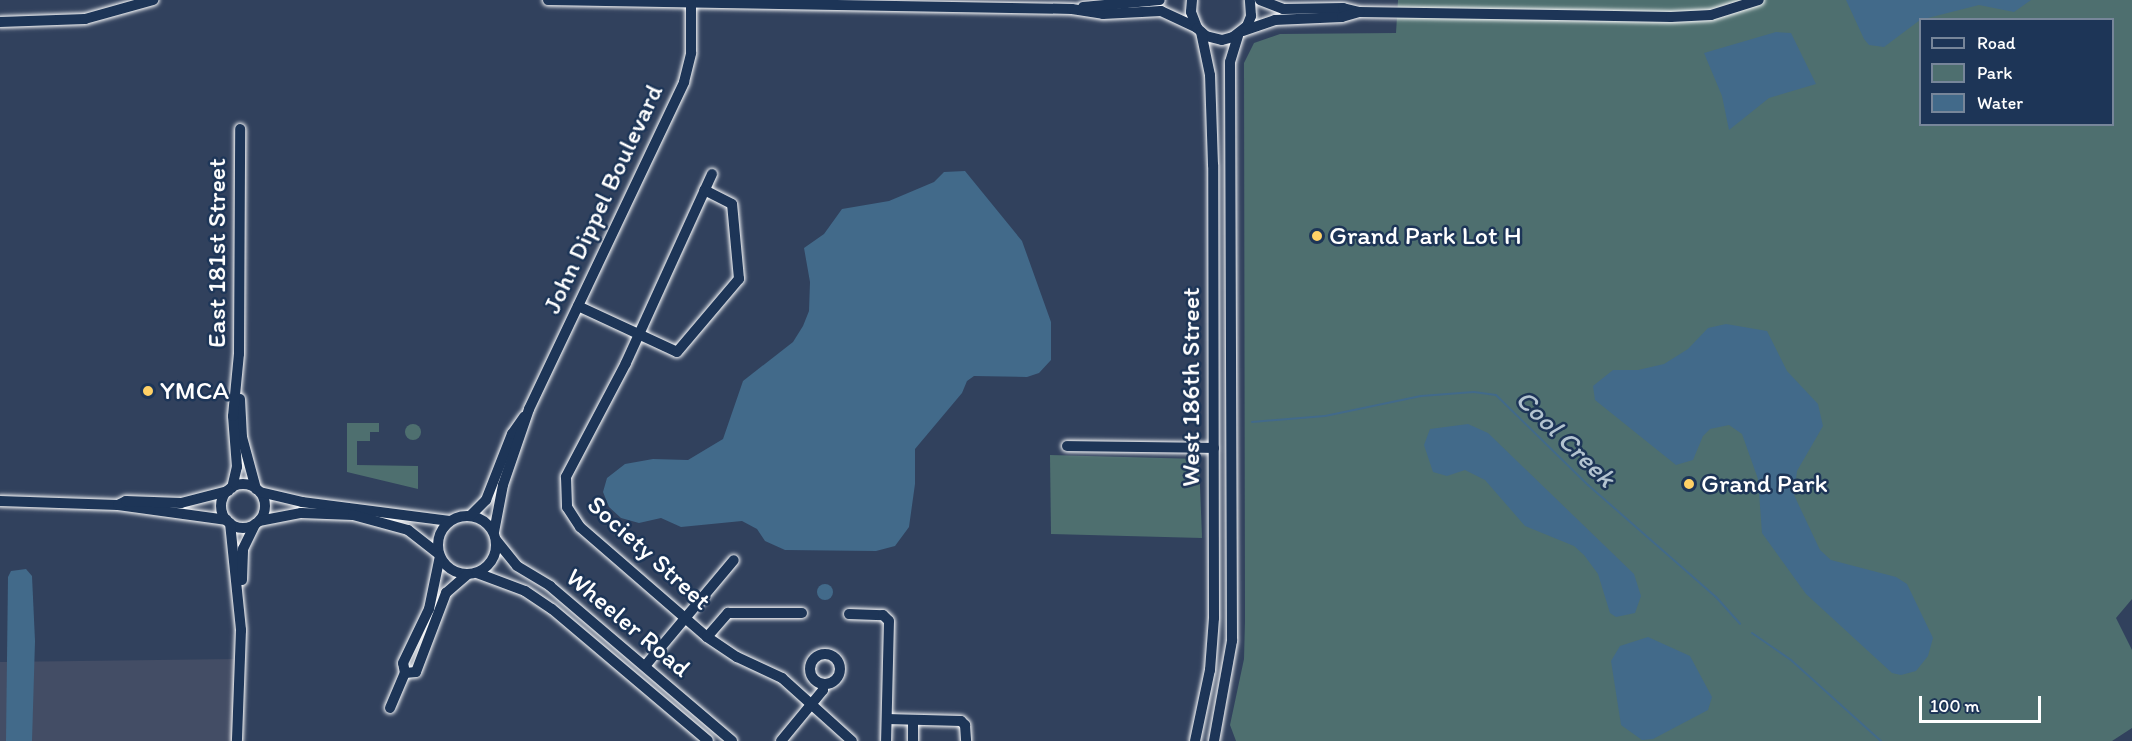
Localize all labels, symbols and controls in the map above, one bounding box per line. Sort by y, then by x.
legend [1919,18,2114,126]
text: Road [1977,32,2016,54]
text: Park [1977,62,2012,84]
street label: John Dippel Boulevard [536,79,670,319]
text: Water [1977,92,2023,114]
street label: East 181st Street [201,158,233,348]
place label: Grand Park Lot H [1329,220,1522,252]
marker: Grand Park Lot H [1310,229,1324,243]
street label: West 186th Street [1175,288,1207,486]
place label: YMCA [160,375,229,407]
water label: Cool Creek [1509,383,1623,493]
marker: YMCA [141,384,155,398]
place label: Grand Park [1701,468,1828,500]
marker: Grand Park [1682,477,1696,491]
street label: Society Street [581,489,717,617]
street label: Wheeler Road [559,562,697,684]
scale bar [1922,684,2044,722]
text: 100 m [1930,695,1980,717]

